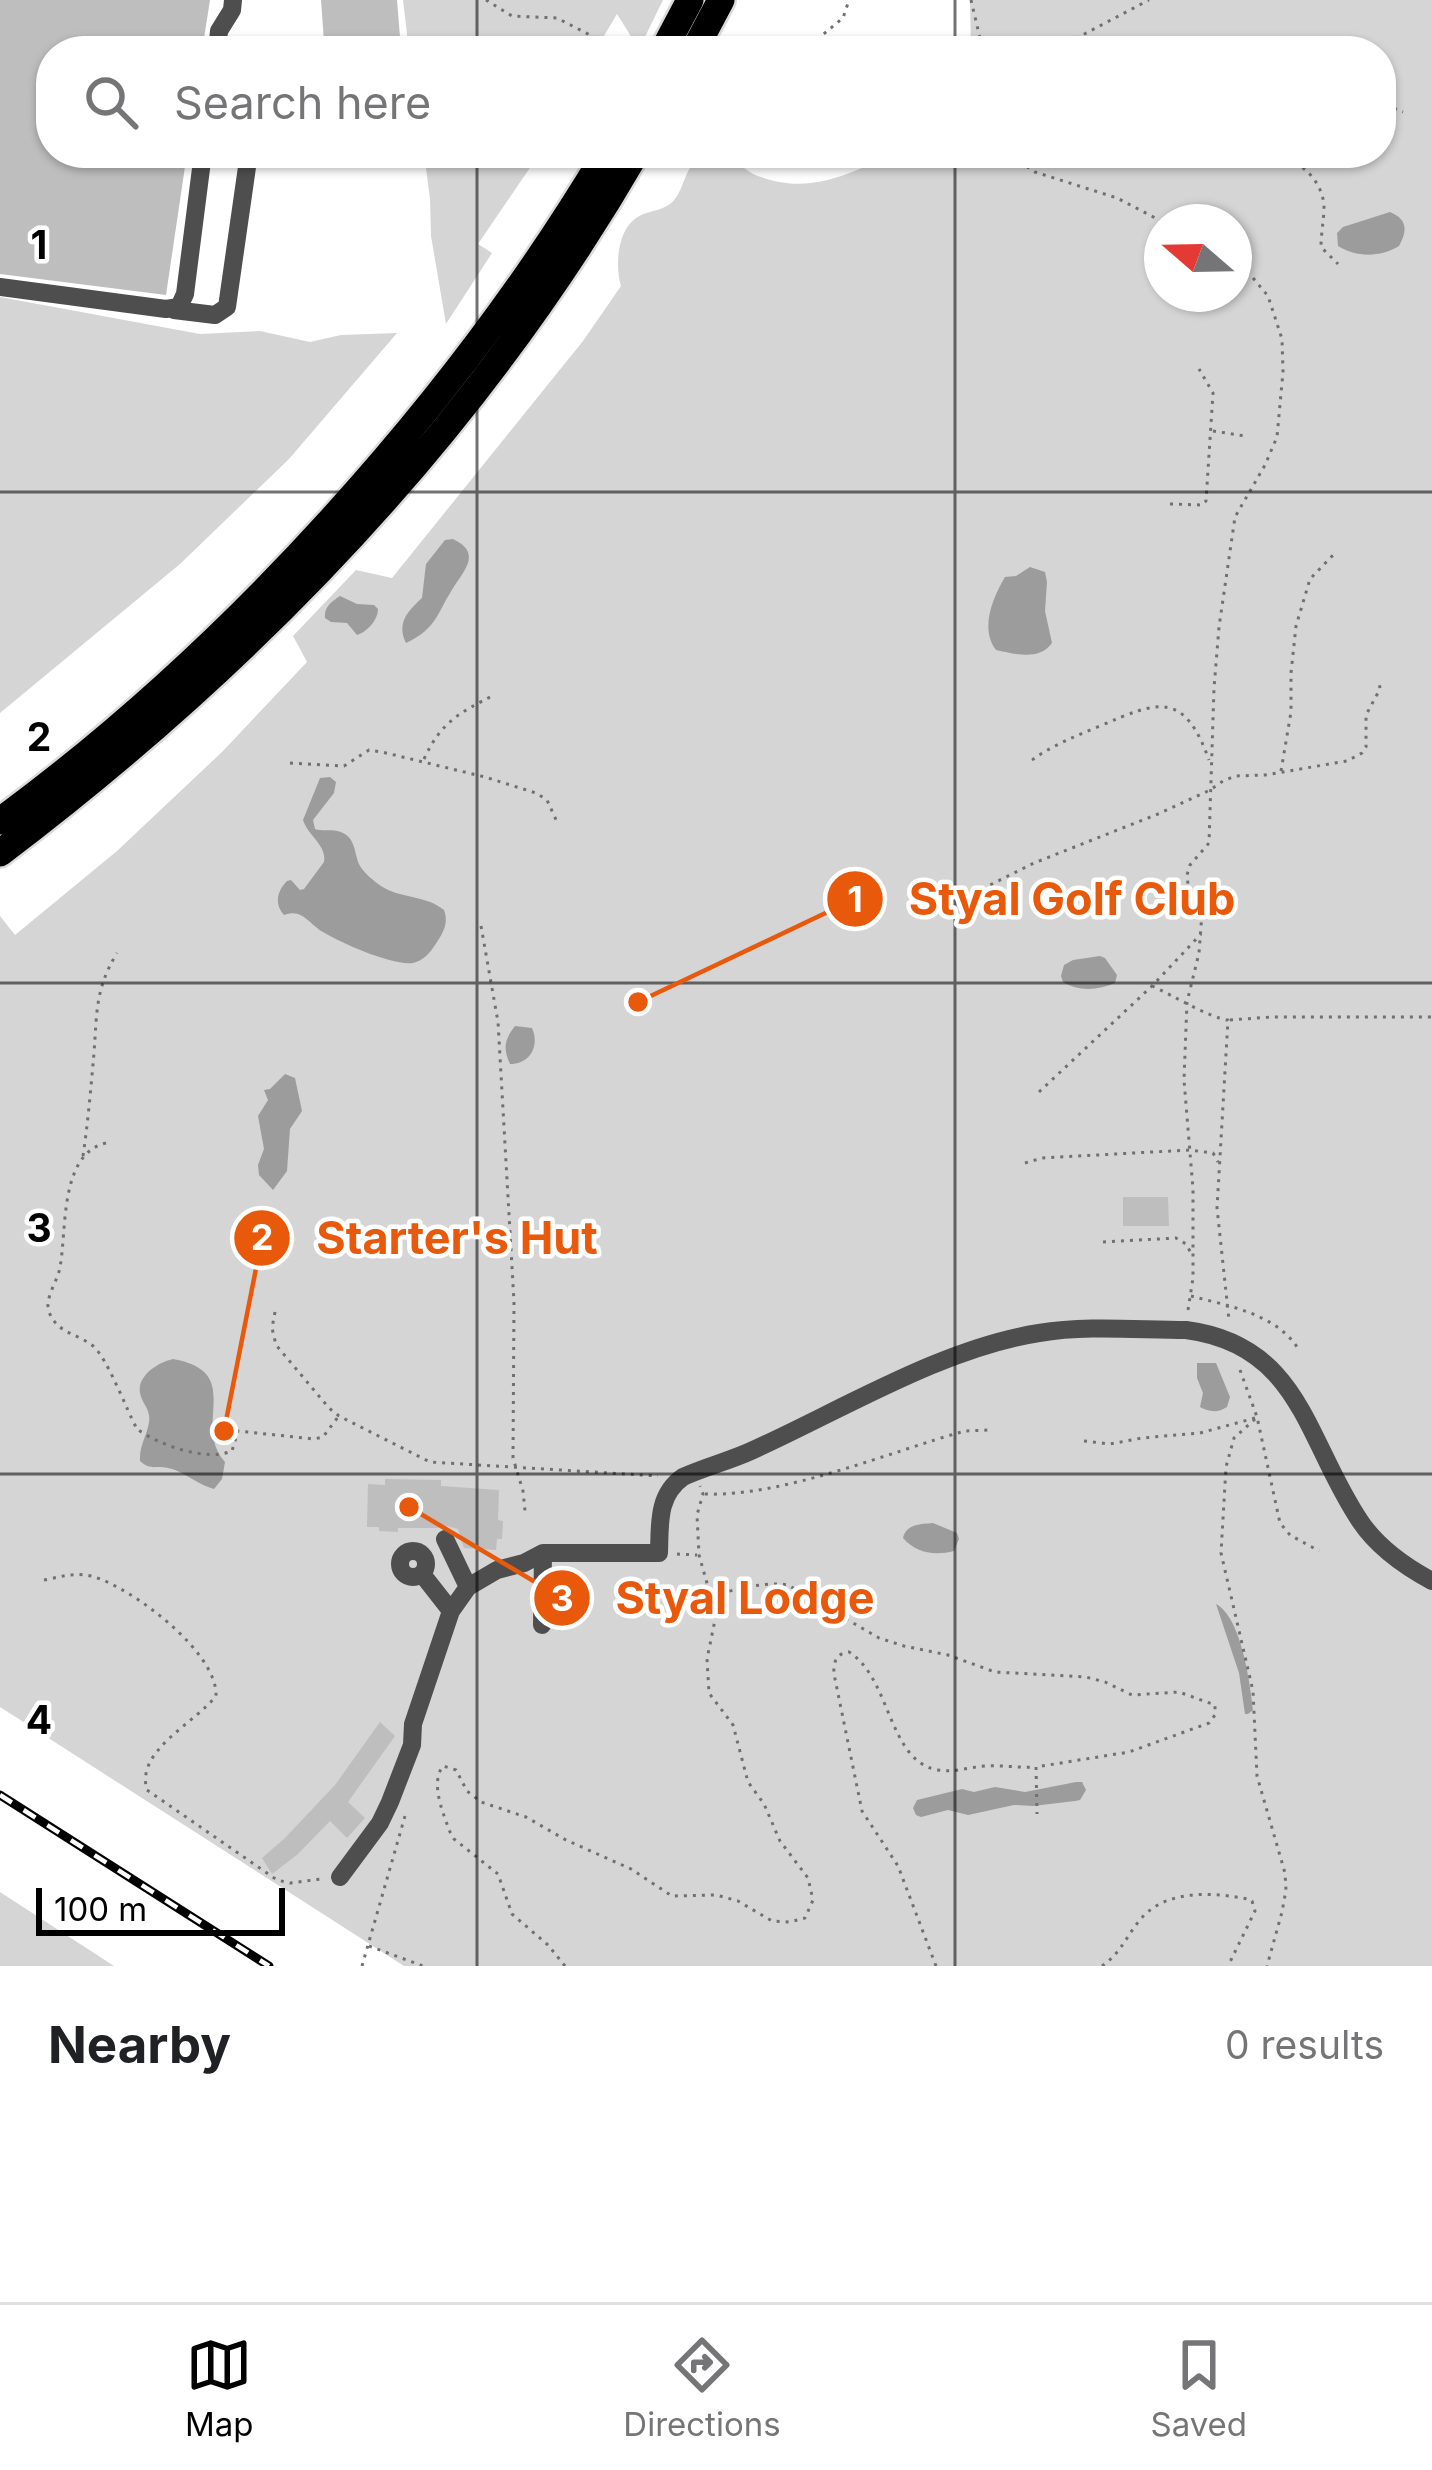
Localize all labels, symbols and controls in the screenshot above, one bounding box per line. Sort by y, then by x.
search box [36,36,1396,168]
icon: search [78,69,144,135]
text: Search here [174,75,431,130]
north arrow [1144,204,1252,312]
text: 1 [31,221,47,268]
text: 2 [27,713,51,760]
callout: Styal Golf Club [825,859,1259,940]
text: Styal Golf Club [909,871,1235,926]
text: 1 [847,877,863,921]
callout: Starter's Hut [232,1197,622,1278]
text: 3 [26,1204,52,1251]
text: Starter's Hut [316,1210,598,1265]
text: 2 [251,1215,273,1259]
callout: Styal Lodge [532,1558,899,1639]
text: Styal Lodge [615,1570,875,1625]
text: 3 [550,1576,574,1620]
text: 4 [26,1696,52,1743]
scale bar [36,1882,285,1935]
text: 100 m [54,1889,147,1929]
text: Nearby [48,2014,231,2075]
text: 0 results [1225,2021,1384,2068]
tab: Map [185,2332,253,2444]
tab: Directions [623,2332,781,2444]
tab: Saved [1150,2332,1247,2444]

